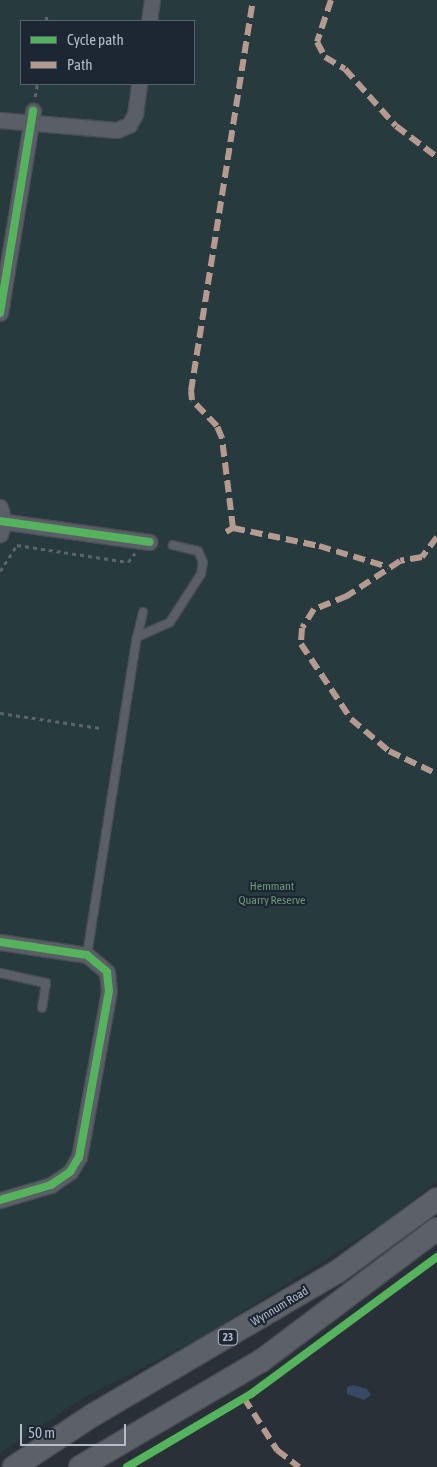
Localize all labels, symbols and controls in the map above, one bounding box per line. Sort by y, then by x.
legend [20,20,195,85]
text: Cycle path [67,31,124,48]
text: Path [67,56,93,73]
park label: Hemmant Quarry Reserve [239,880,305,908]
street label: Wynnum Road [249,1284,311,1330]
road number: 23 [217,1328,239,1345]
scale bar [22,1414,129,1446]
text: 50 m [28,1424,55,1441]

